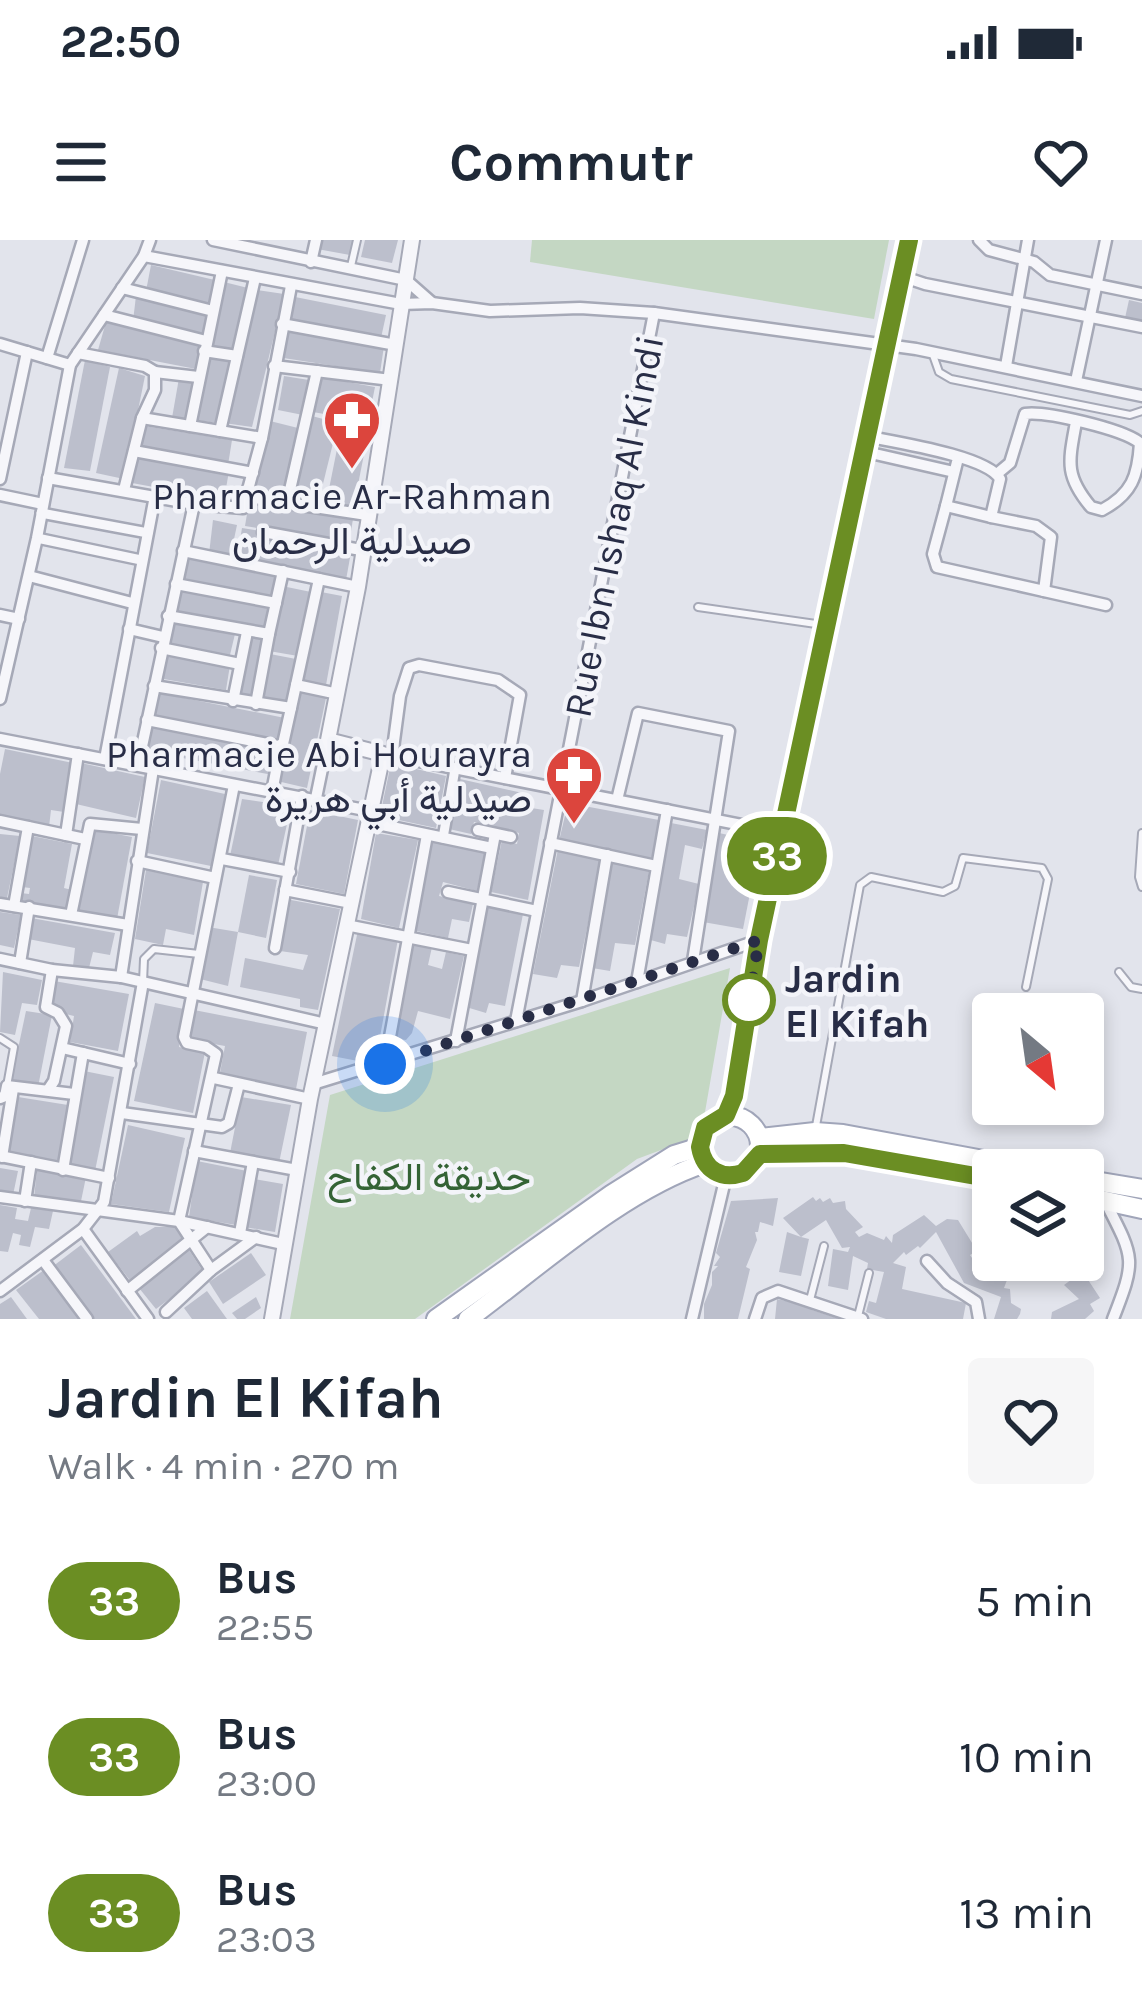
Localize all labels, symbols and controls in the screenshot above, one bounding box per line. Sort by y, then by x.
text: 22:50 [60,16,181,68]
icon: menu [48,129,114,195]
icon: heart [1028,129,1094,195]
text: Commutr [449,130,693,194]
street label: Rue Ibn Ishaq Al Kindi [554,331,674,721]
pharmacy icon: Pharmacie Ar-Rahman صيدلية الرحمان [321,389,383,471]
place label: Pharmacie Ar-Rahman صيدلية الرحمان [152,473,552,565]
place label: Pharmacie Abi Hourayra صيدلية أبي هريرة [106,731,532,830]
pharmacy icon: Pharmacie Abi Hourayra صيدلية أبي هريرة [543,744,605,826]
line badge: 33 [723,817,831,895]
text: 33 [751,831,803,881]
place label: Jardin El Kifah [785,956,929,1047]
marker: Jardin El Kifah [724,975,774,1025]
north arrow [972,993,1104,1125]
map controls [972,993,1104,1281]
your location [355,1034,415,1094]
button: layers [972,1149,1104,1281]
park label: حديقة الكفاح [327,1154,531,1203]
button: heart [968,1358,1094,1484]
text: Jardin El Kifah [48,1365,444,1431]
text: Walk · 4 min · 270 m [48,1443,399,1489]
text: Bus [216,1552,297,1604]
text: 5 min [975,1575,1094,1627]
text: 33 [88,1576,140,1626]
text: 22:55 [216,1604,314,1650]
text: Bus [216,1708,297,1760]
text: 10 min [959,1731,1094,1783]
text: 33 [88,1732,140,1782]
text: 23:00 [216,1760,317,1806]
text: Bus [216,1864,297,1916]
text: 13 min [959,1887,1094,1939]
text: 33 [88,1888,140,1938]
text: 23:03 [216,1916,317,1962]

